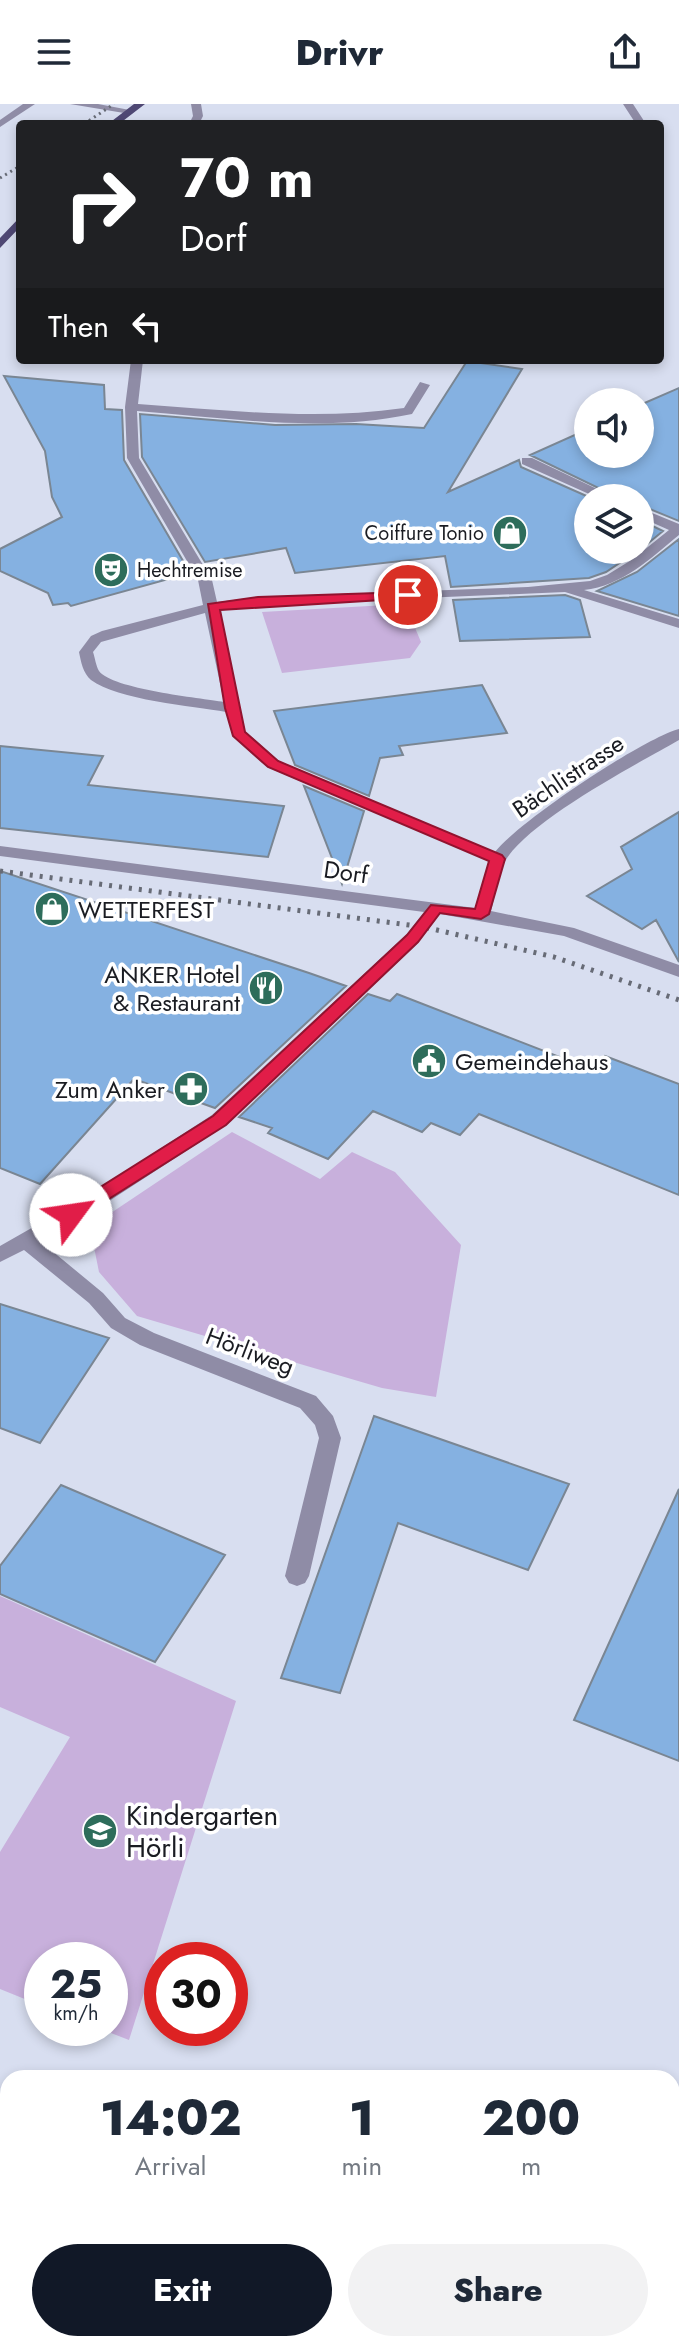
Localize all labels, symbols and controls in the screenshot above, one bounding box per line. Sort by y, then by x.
text: Drivr [295,26,384,78]
icon: menu [32,30,76,74]
icon: share [603,30,647,74]
text: 70 m [180,137,314,218]
icon: right [48,152,152,256]
text: Dorf [180,212,247,264]
icon: left [125,304,169,348]
text: Then [48,305,109,348]
map controls [574,388,654,564]
button: sound [574,388,654,468]
button: layers [574,484,654,564]
shop icon: Coiffure Tonio [491,514,529,552]
place label: Coiffure Tonio [365,519,484,548]
theatre icon: Hechtremise [92,551,130,589]
place label: Hechtremise [137,556,242,585]
pin [374,561,442,629]
icon: arrive [386,573,430,617]
street label: Bächlistrasse [505,726,631,826]
street label: Dorf [322,852,372,893]
shop icon: WETTERFEST [33,890,71,928]
place label: WETTERFEST [78,892,214,927]
place label: ANKER Hotel & Restaurant [104,957,240,1020]
restaurant icon: ANKER Hotel & Restaurant [247,969,285,1007]
public building icon: Gemeindehaus [410,1042,448,1080]
place label: Gemeindehaus [455,1044,608,1079]
pharmacy icon: Zum Anker [172,1070,210,1108]
place label: Zum Anker [55,1072,166,1107]
position arrow [29,1173,113,1257]
street label: Hörliweg [201,1318,299,1384]
place label: Kindergarten Hörli [126,1795,278,1868]
school or university icon: Kindergarten Hörli [81,1812,119,1850]
speed limit sign: 30 [144,1942,248,2046]
text: 25 [50,1955,102,2013]
text: km/h [53,1999,99,2028]
text: 14:02 [100,2084,242,2153]
text: 1 [349,2084,374,2153]
text: 200 [482,2084,580,2153]
text: Arrival [135,2147,207,2185]
text: min [341,2147,382,2185]
text: m [521,2147,541,2185]
button: Exit [32,2244,332,2336]
button: Share [348,2244,648,2336]

